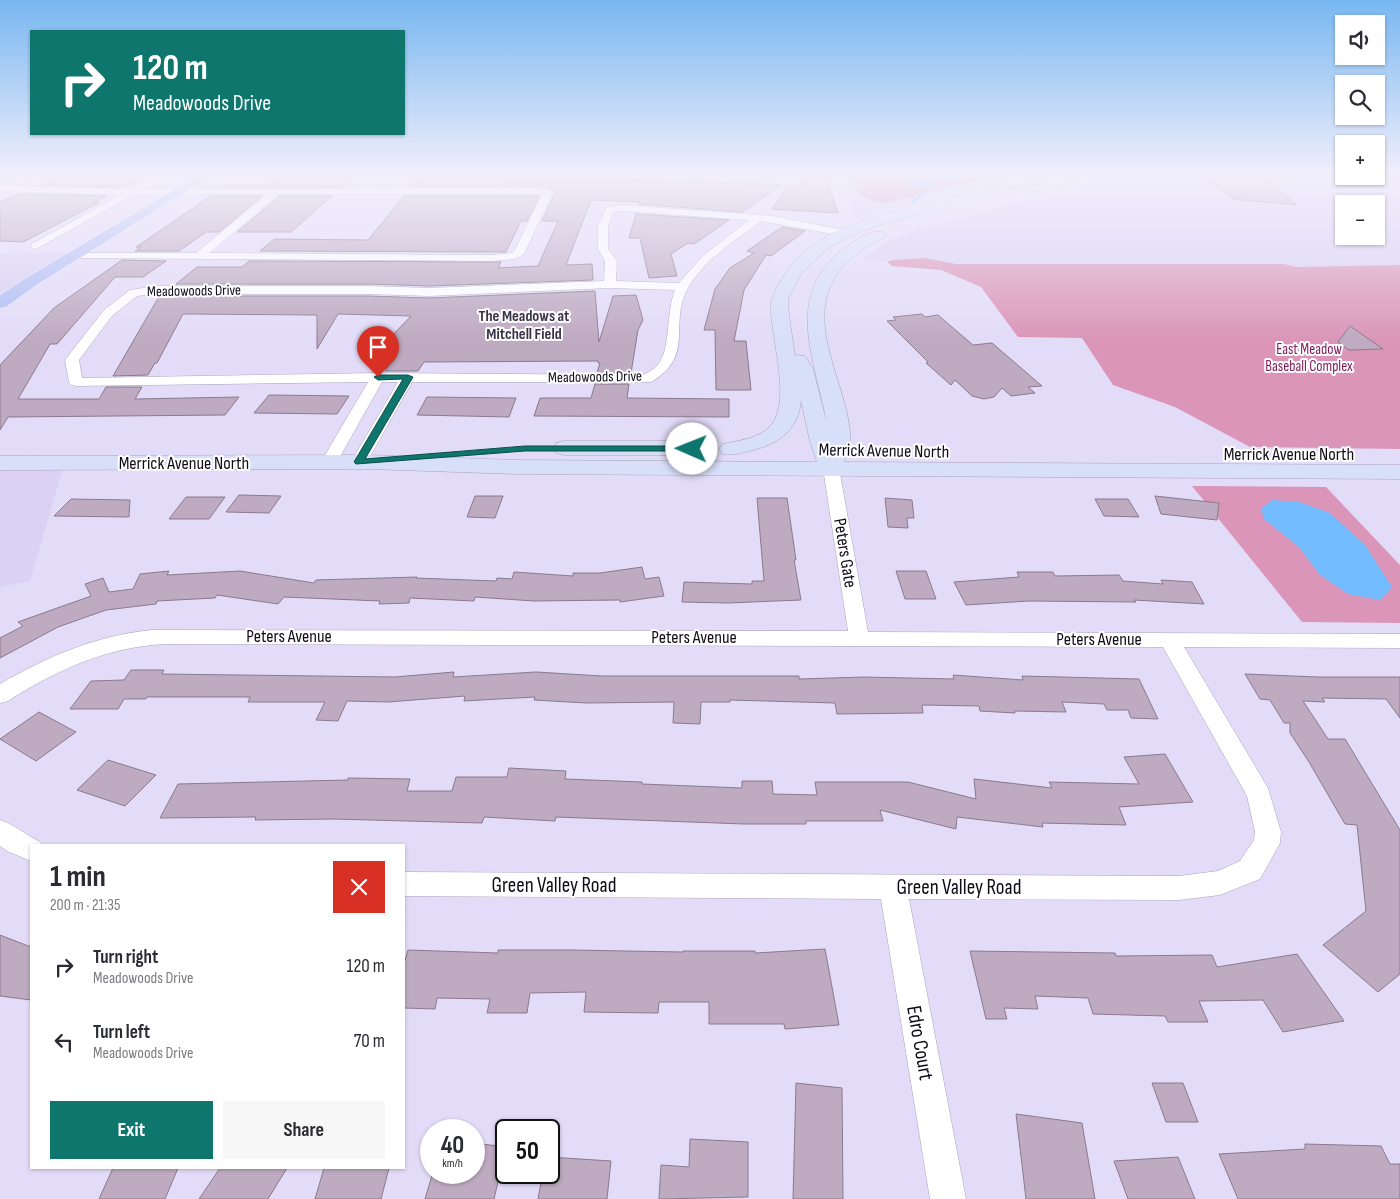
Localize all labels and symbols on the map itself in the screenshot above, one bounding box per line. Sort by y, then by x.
street label: Meadowoods Drive [147,281,241,301]
district label: The Meadows at Mitchell Field [479,307,569,344]
pin [357,326,399,377]
park label: East Meadow Baseball Complex [1265,340,1353,376]
street label: Meadowoods Drive [548,367,642,387]
position arrow [665,422,717,474]
street label: Merrick Avenue North [818,439,950,463]
street label: Merrick Avenue North [1224,444,1354,465]
street label: Merrick Avenue North [119,453,249,474]
street label: Peters Gate [829,517,861,589]
street label: Peters Avenue [246,626,332,647]
street label: Peters Avenue [651,627,737,648]
street label: Peters Avenue [1056,629,1142,650]
street label: Green Valley Road [492,873,616,898]
street label: Green Valley Road [897,875,1021,900]
street label: Edro Court [901,1004,939,1082]
speed limit sign: 50 [495,1119,560,1184]

